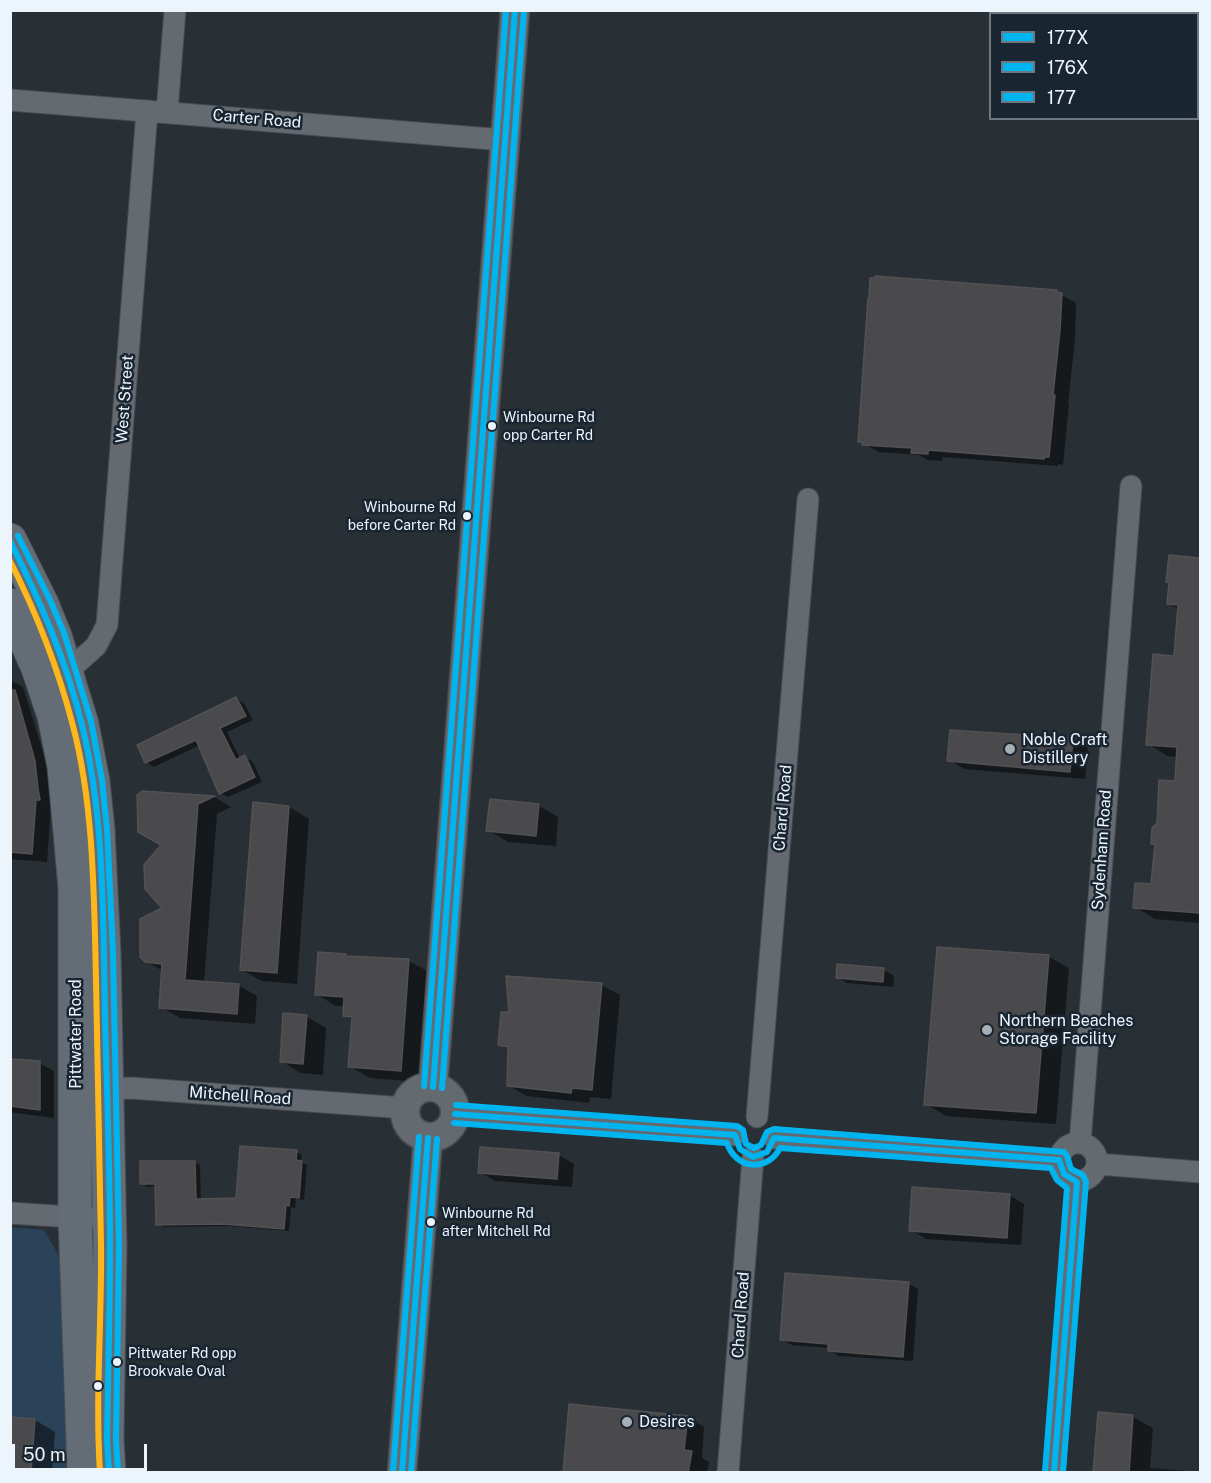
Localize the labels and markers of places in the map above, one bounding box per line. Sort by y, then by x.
place label: Winbourne Rd opp Carter Rd [503,410,595,442]
marker: Winbourne Rd opp Carter Rd [486,420,498,432]
place label: Winbourne Rd before Carter Rd [348,500,456,532]
marker: Winbourne Rd before Carter Rd [461,510,473,522]
place label: Noble Craft Distillery [1022,730,1108,768]
marker: Noble Craft Distillery [1003,742,1017,756]
place label: Northern Beaches Storage Facility [999,1011,1133,1049]
marker: Northern Beaches Storage Facility [980,1023,994,1037]
place label: Winbourne Rd after Mitchell Rd [442,1206,551,1238]
marker: Winbourne Rd after Mitchell Rd [425,1216,437,1228]
place label: Pittwater Rd opp Brookvale Oval [128,1346,236,1378]
marker: Pittwater Rd opp Brookvale Oval [111,1356,123,1368]
unlabelled marker [92,1380,104,1392]
place label: Desires [639,1412,695,1432]
marker: Desires [620,1415,634,1429]

